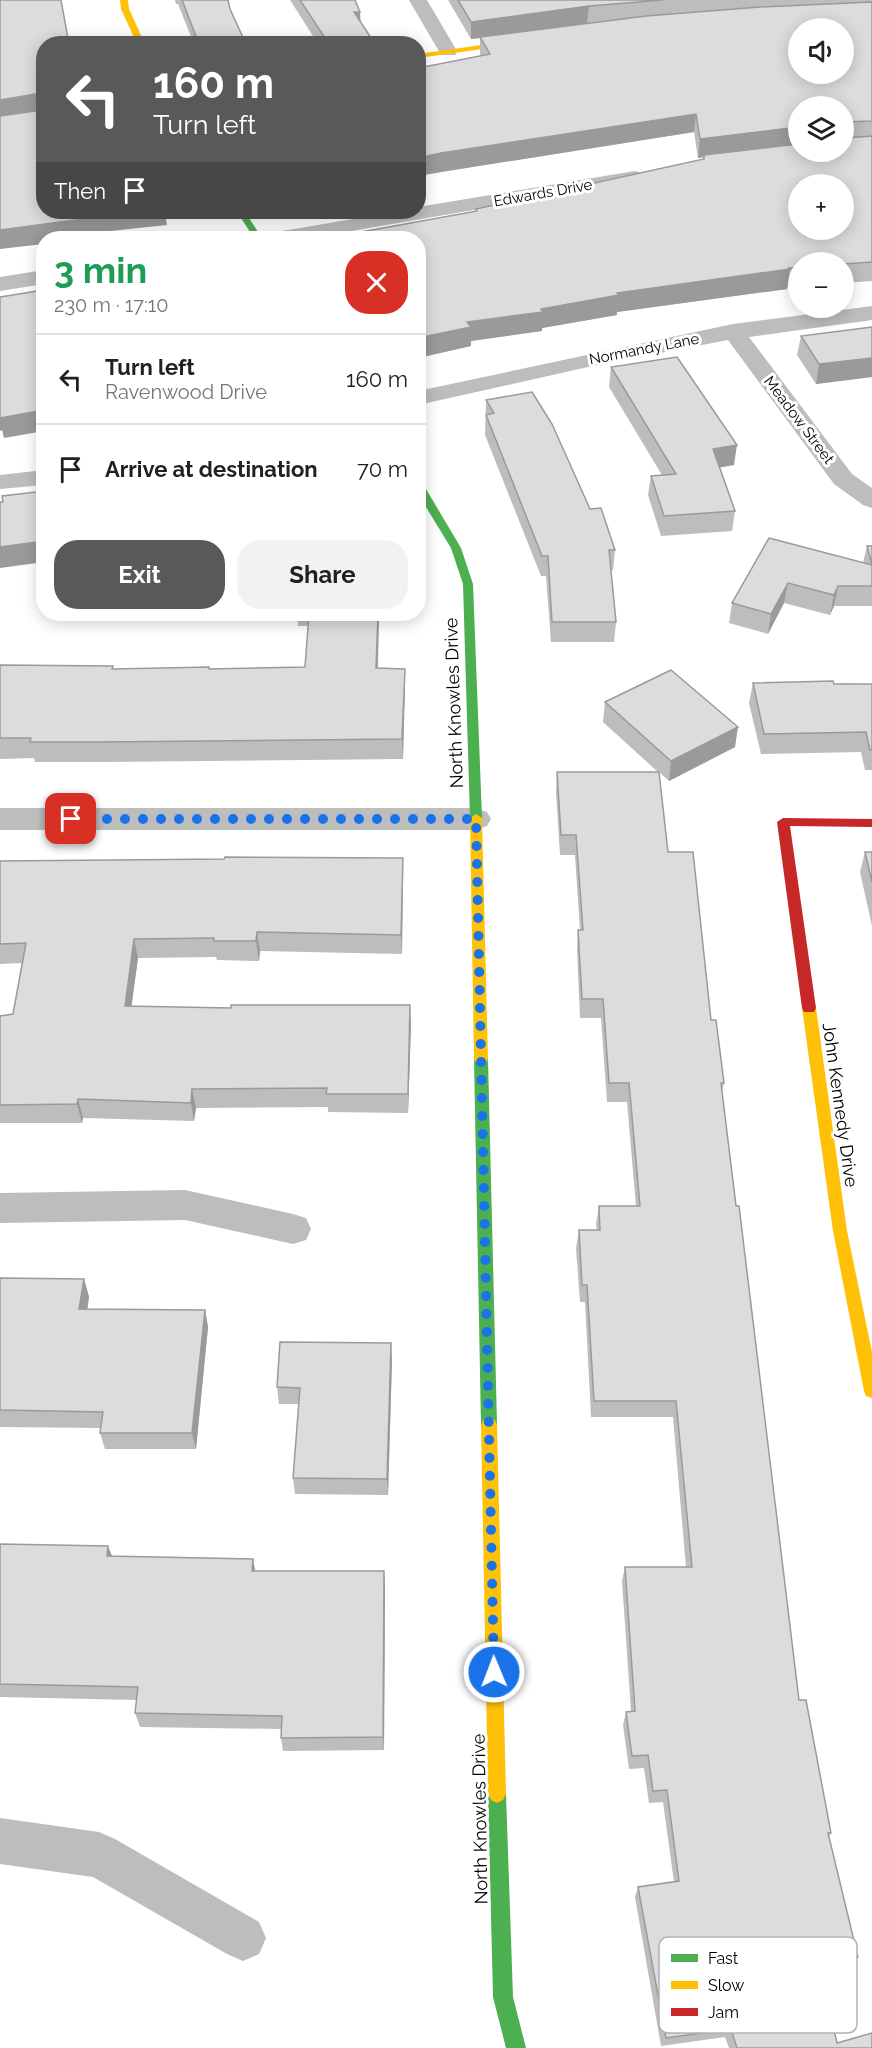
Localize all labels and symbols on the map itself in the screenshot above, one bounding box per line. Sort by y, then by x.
street label: Edwards Drive [492,175,594,211]
street label: Normandy Lane [587,329,701,368]
street label: Meadow Street [760,373,838,467]
street label: North Knowles Drive [440,617,467,789]
pin [45,793,96,844]
street label: John Kennedy Drive [819,1021,862,1189]
position arrow [462,1640,526,1704]
street label: North Knowles Drive [468,1733,491,1905]
legend [659,1937,857,2033]
text: Fast [708,1949,739,1968]
text: Slow [708,1976,744,1995]
text: Jam [708,2003,739,2022]

